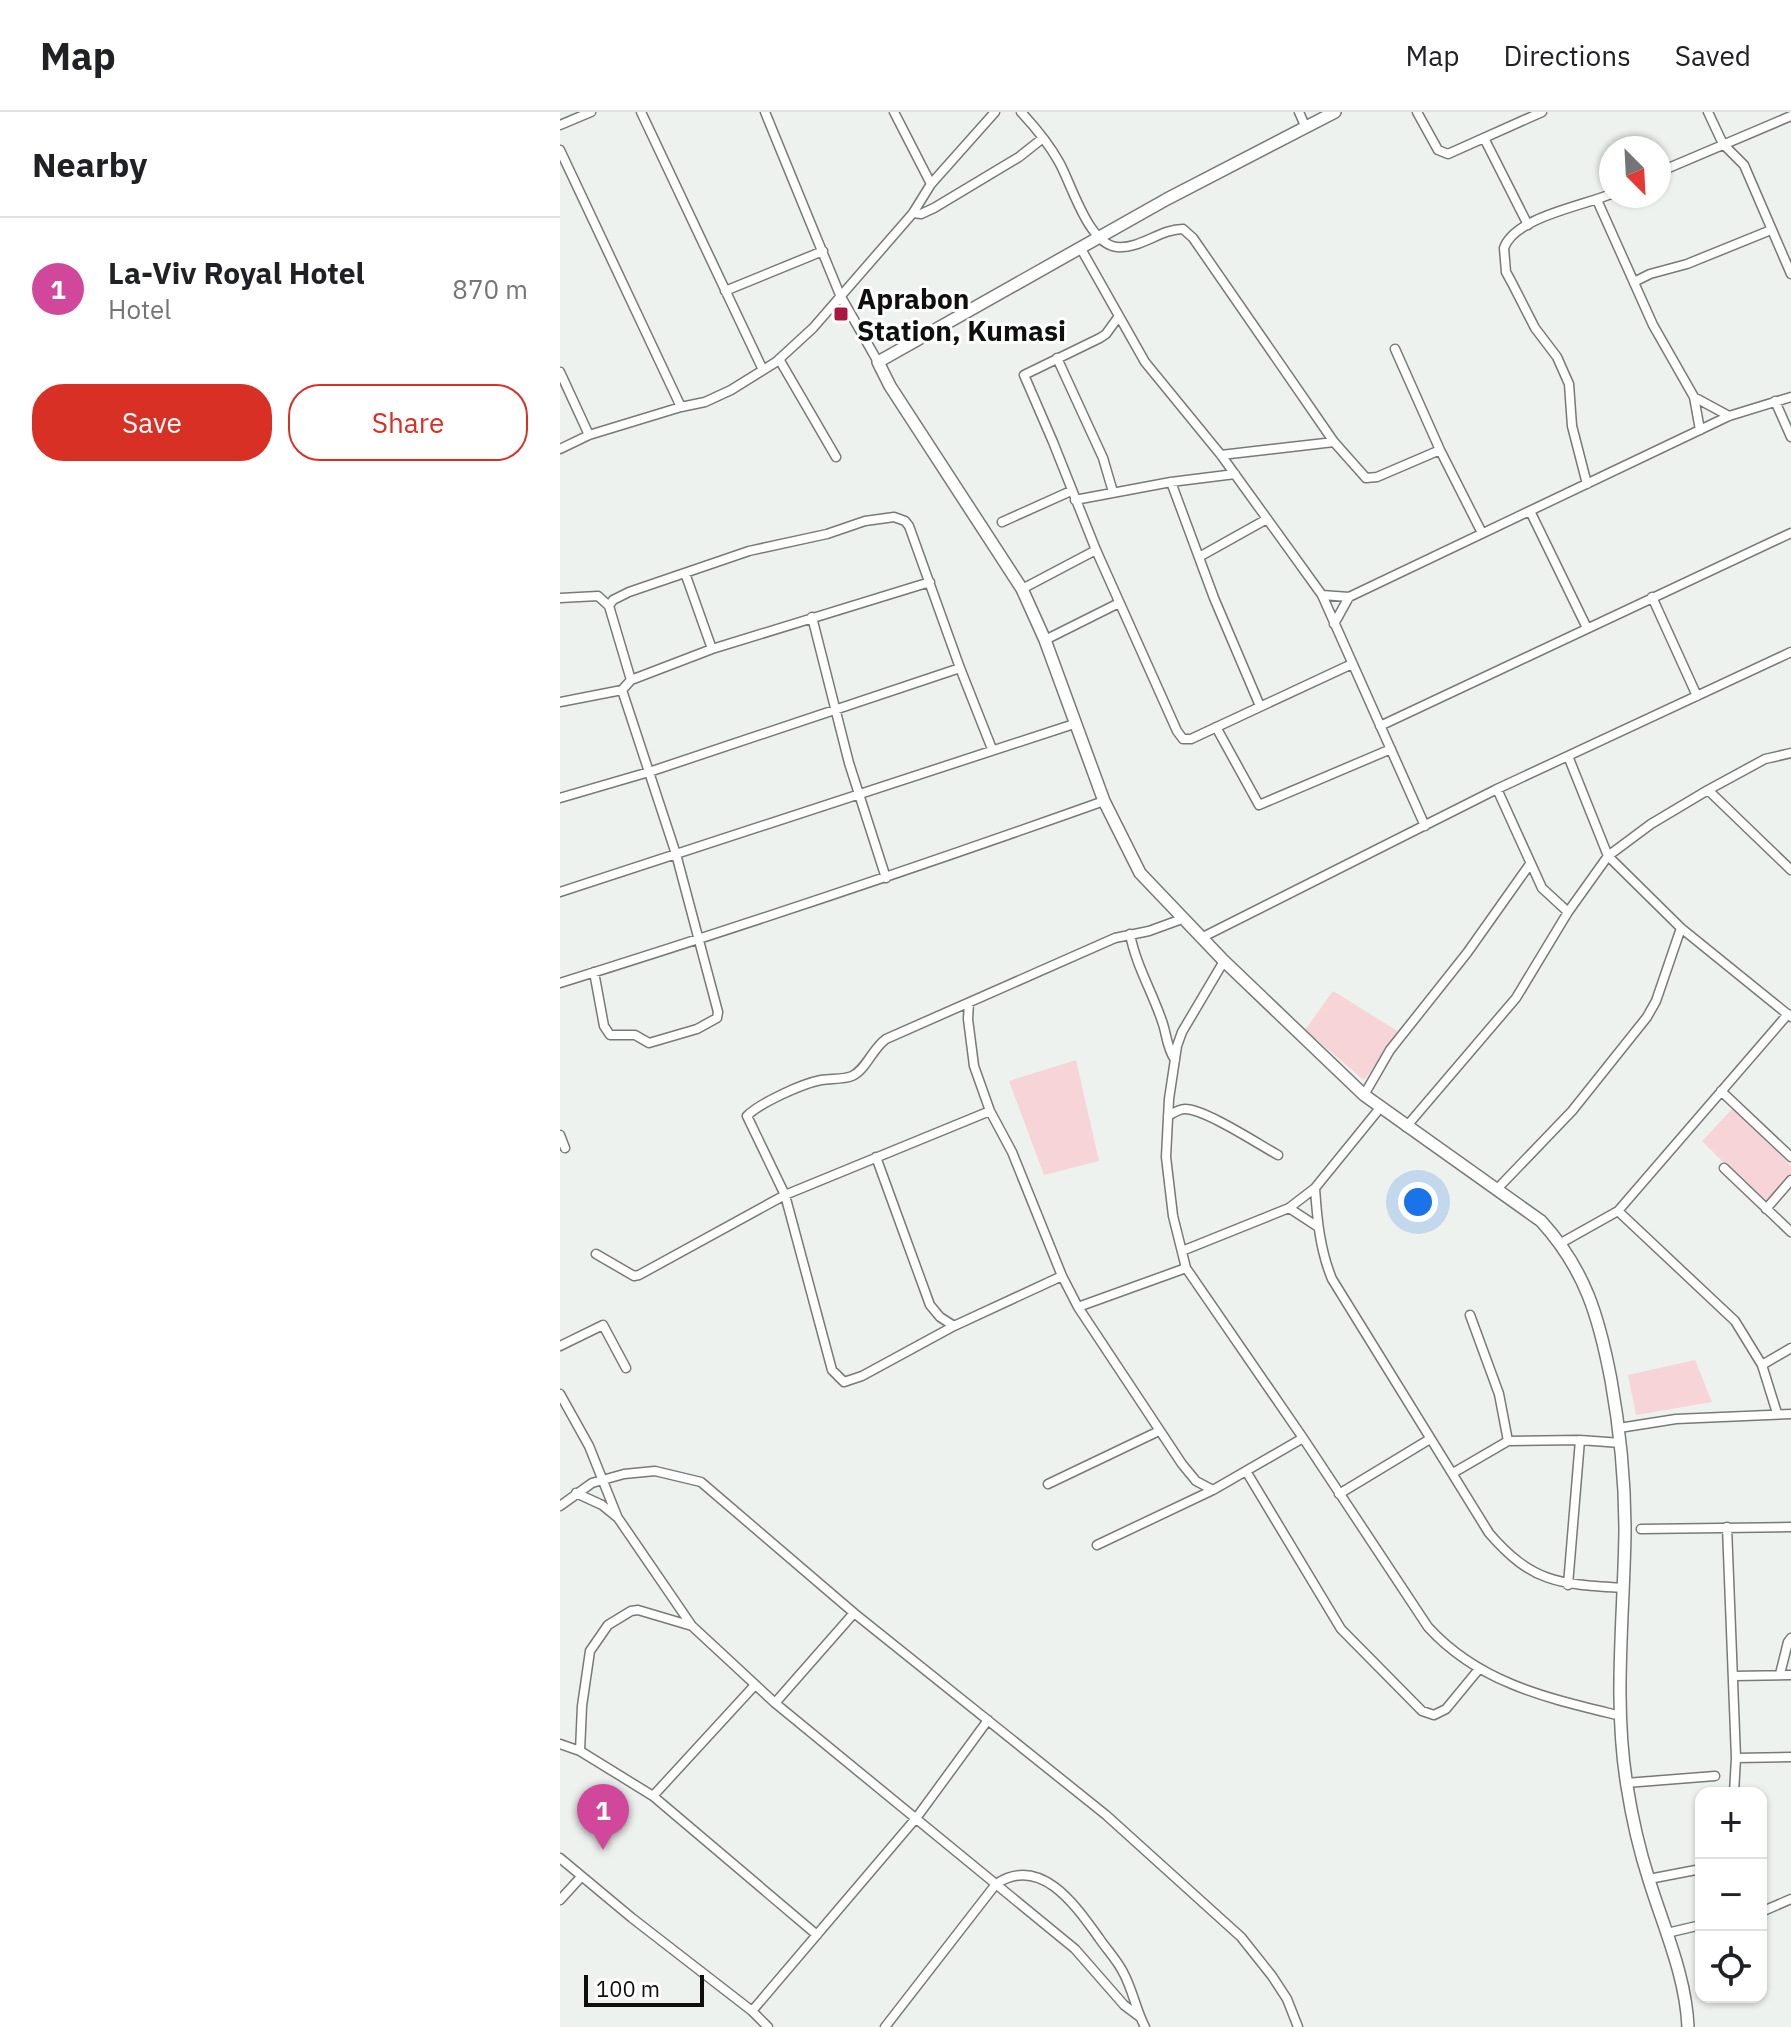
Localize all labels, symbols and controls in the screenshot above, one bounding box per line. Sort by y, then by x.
text: Map [40,31,116,80]
text: Map [1405,37,1459,74]
text: Directions [1503,37,1631,74]
text: Saved [1675,37,1751,74]
north arrow [1599,136,1671,208]
text: Nearby [32,142,147,186]
text: La-Viv Royal Hotel [108,253,365,292]
text: 1 [50,272,66,306]
text: 870 m [452,272,528,306]
place label: Aprabon Station, Kumasi [857,280,1066,349]
text: Hotel [108,292,171,326]
marker: Aprabon Station, Kumasi [832,305,850,323]
button: Save [32,384,272,461]
button: Share [288,384,528,461]
your location [1398,1182,1438,1222]
pin: 1 [577,1784,629,1850]
map controls [1695,1787,1767,2003]
button: + [1695,1787,1767,1859]
button: − [1695,1859,1767,1931]
button: locate [1695,1931,1767,2003]
scale bar [584,1971,704,2007]
text: 100 m [596,1974,660,2003]

